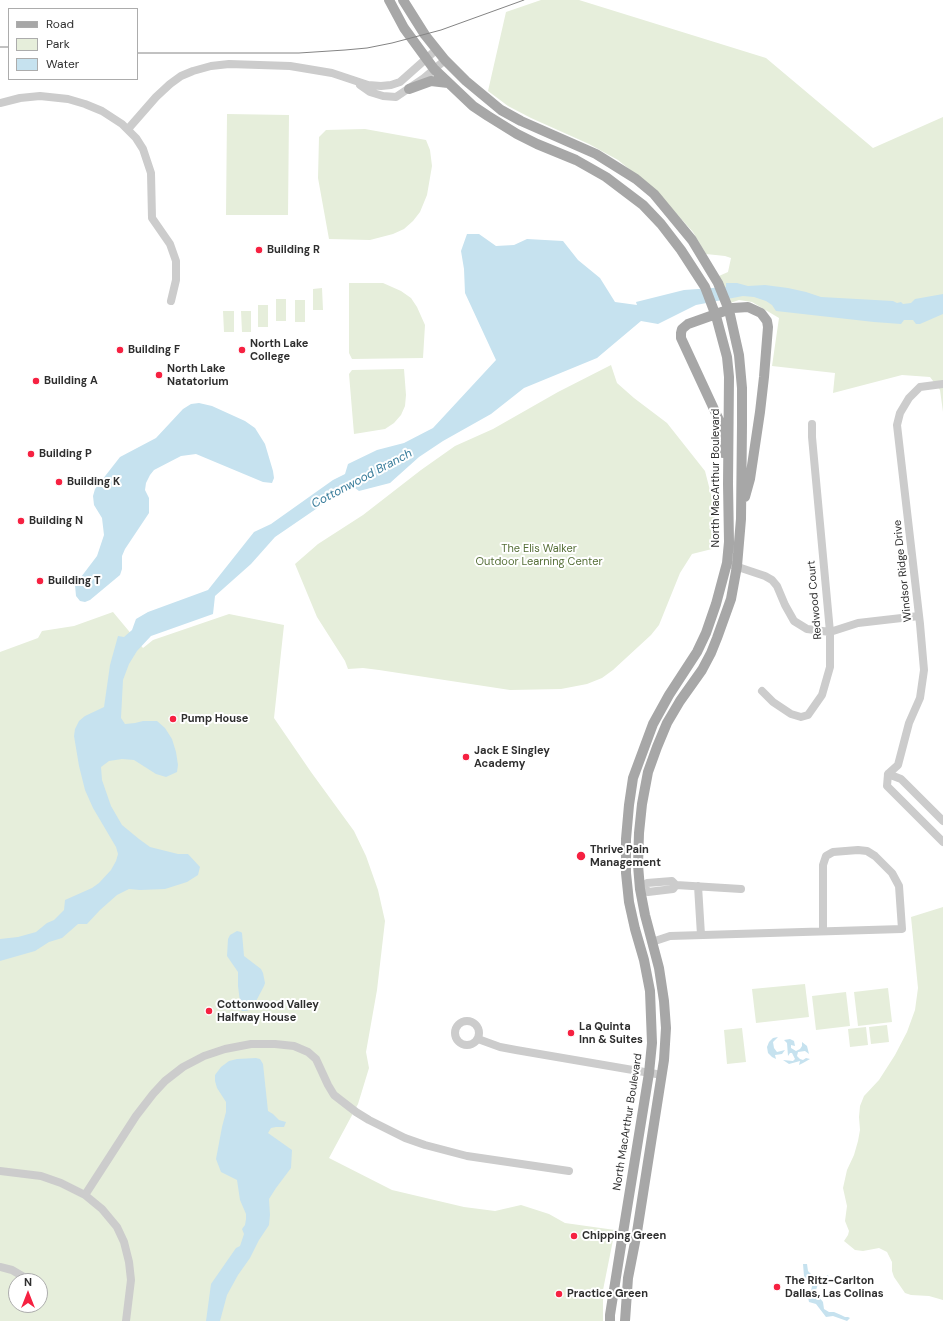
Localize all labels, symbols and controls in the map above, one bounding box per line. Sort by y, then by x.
legend [8,8,138,80]
text: Road [46,16,74,32]
text: Park [46,36,70,52]
text: Water [46,56,79,72]
place label: Building R [267,243,320,257]
marker: Building R [254,245,264,255]
place label: North Lake College [250,337,308,363]
place label: Building F [128,343,180,357]
marker: Building F [115,345,125,355]
marker: North Lake College [237,345,247,355]
place label: North Lake Natatorium [167,362,229,388]
marker: North Lake Natatorium [154,370,164,380]
place label: Building A [44,374,98,388]
marker: Building A [31,376,41,386]
street label: North MacArthur Boulevard [709,409,723,547]
water label: Cottonwood Branch [309,446,415,512]
place label: Building P [39,447,92,461]
marker: Building P [26,449,36,459]
place label: Building K [67,475,120,489]
marker: Building K [54,477,64,487]
place label: Building N [29,514,83,528]
marker: Building N [16,516,26,526]
street label: Windsor Ridge Drive [891,519,915,623]
park label: The Elis Walker Outdoor Learning Center [475,542,603,568]
street label: Redwood Court [805,560,825,640]
place label: Building T [48,574,100,588]
marker: Building T [35,576,45,586]
place label: Pump House [181,712,248,726]
marker: Pump House [168,714,178,724]
place label: Jack E Singley Academy [474,744,550,770]
marker: Jack E Singley Academy [461,752,471,762]
place label: Thrive Pain Management [590,843,661,869]
marker: Thrive Pain Management [575,850,587,862]
place label: Cottonwood Valley Halfway House [217,998,319,1024]
marker: Cottonwood Valley Halfway House [204,1006,214,1016]
place label: La Quinta Inn & Suites [579,1020,643,1046]
marker: La Quinta Inn & Suites [566,1028,576,1038]
street label: North MacArthur Boulevard [611,1052,645,1192]
place label: Chipping Green [582,1229,666,1243]
marker: Chipping Green [569,1231,579,1241]
north arrow [8,1273,48,1313]
place label: The Ritz-Carlton Dallas, Las Colinas [785,1274,884,1300]
text: N [24,1275,32,1289]
marker: The Ritz-Carlton Dallas, Las Colinas [772,1282,782,1292]
place label: Practice Green [567,1287,648,1301]
marker: Practice Green [554,1289,564,1299]

